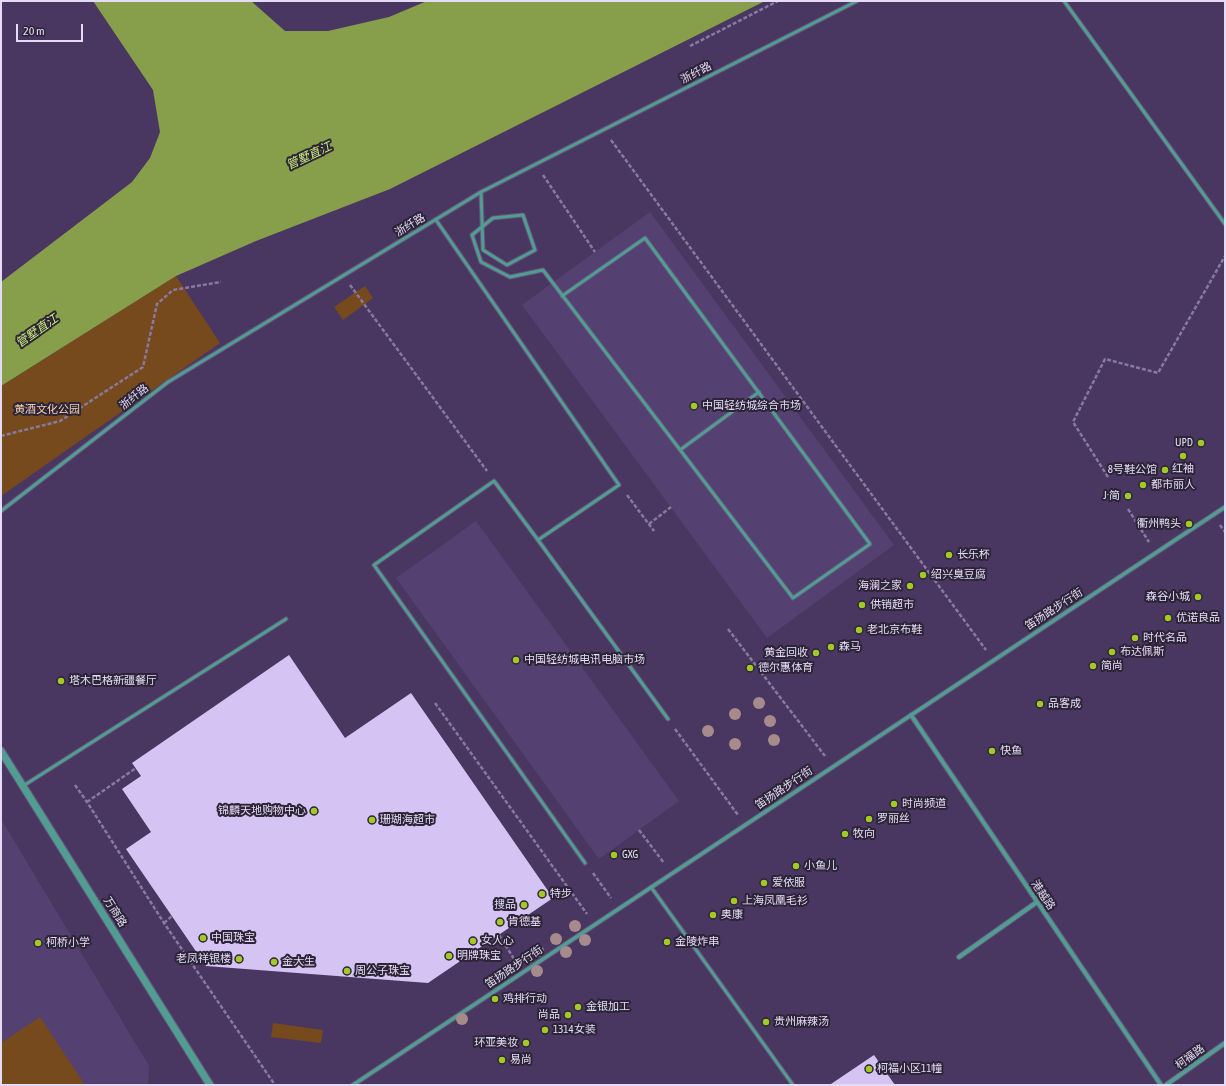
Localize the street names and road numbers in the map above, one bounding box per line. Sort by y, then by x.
street label: 浙纤路 [678,60,714,86]
street label: 浙纤路 [392,211,428,239]
street label: 浙纤路 [117,382,151,412]
street label: 笛扬路步行街 [1023,585,1085,633]
street label: 笛扬路步行街 [753,764,815,812]
street label: 港越路 [1028,878,1058,912]
street label: 万商路 [101,895,129,929]
street label: 笛扬路步行街 [483,943,545,991]
street label: 柯福路 [1173,1042,1207,1072]

